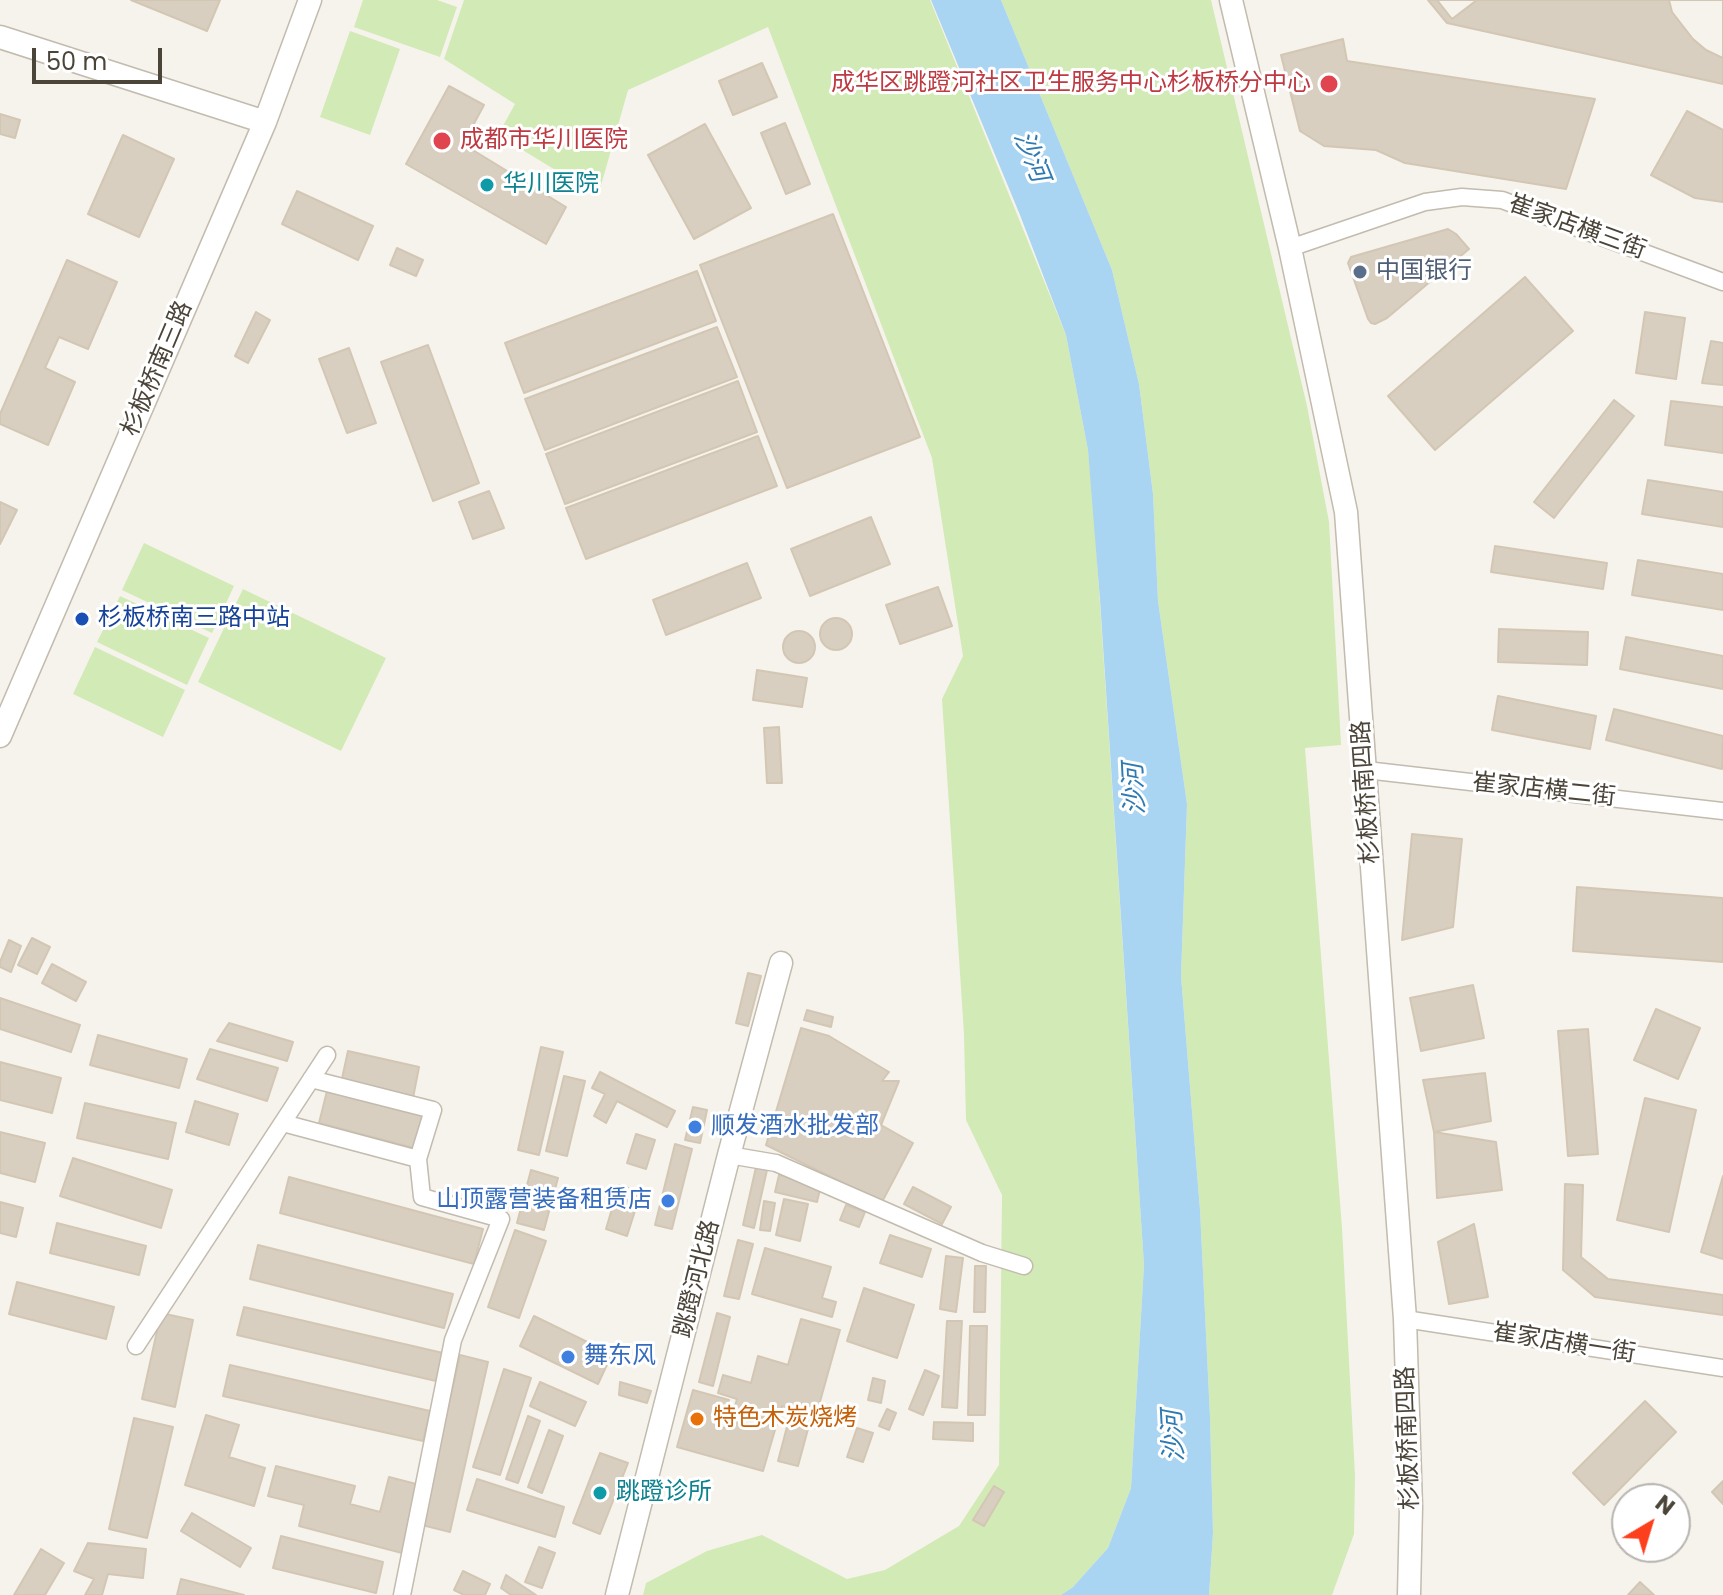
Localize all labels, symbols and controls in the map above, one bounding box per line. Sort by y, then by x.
scale bar [36,32,166,82]
text: 50 m [46,45,107,78]
place label: 成华区跳蹬河社区卫生服务中心杉板桥分中心 [831,70,1311,98]
marker: 成华区跳蹬河社区卫生服务中心杉板桥分中心 [1318,73,1340,95]
place label: 成都市华川医院 [460,127,628,155]
water label: 沙河 [1006,127,1054,187]
marker: 成都市华川医院 [431,130,453,152]
place label: 华川医院 [503,171,599,199]
marker: 华川医院 [478,176,496,194]
street label: 崔家店横三街 [1504,190,1650,266]
place label: 中国银行 [1376,258,1472,286]
marker: 中国银行 [1351,263,1369,281]
street label: 杉板桥南三路 [117,297,199,441]
place label: 杉板桥南三路中站 [98,605,290,633]
marker: 杉板桥南三路中站 [73,610,91,628]
street label: 杉板桥南四路 [1348,719,1386,865]
water label: 沙河 [1119,762,1153,816]
street label: 崔家店横二街 [1471,769,1617,813]
place label: 顺发酒水批发部 [711,1113,879,1141]
marker: 顺发酒水批发部 [686,1118,704,1136]
place label: 山顶露营装备租赁店 [436,1187,652,1215]
marker: 山顶露营装备租赁店 [659,1192,677,1210]
street label: 跳蹬河北路 [670,1217,726,1341]
street label: 崔家店横一街 [1491,1319,1637,1369]
place label: 舞东风 [584,1343,656,1371]
marker: 舞东风 [559,1348,577,1366]
street label: 杉板桥南四路 [1392,1366,1426,1510]
place label: 特色木炭烧烤 [713,1405,857,1433]
water label: 沙河 [1158,1409,1192,1463]
marker: 特色木炭烧烤 [688,1410,706,1428]
place label: 跳蹬诊所 [616,1479,712,1507]
north arrow [1611,1483,1691,1563]
marker: 跳蹬诊所 [591,1484,609,1502]
text: N [1649,1488,1681,1523]

